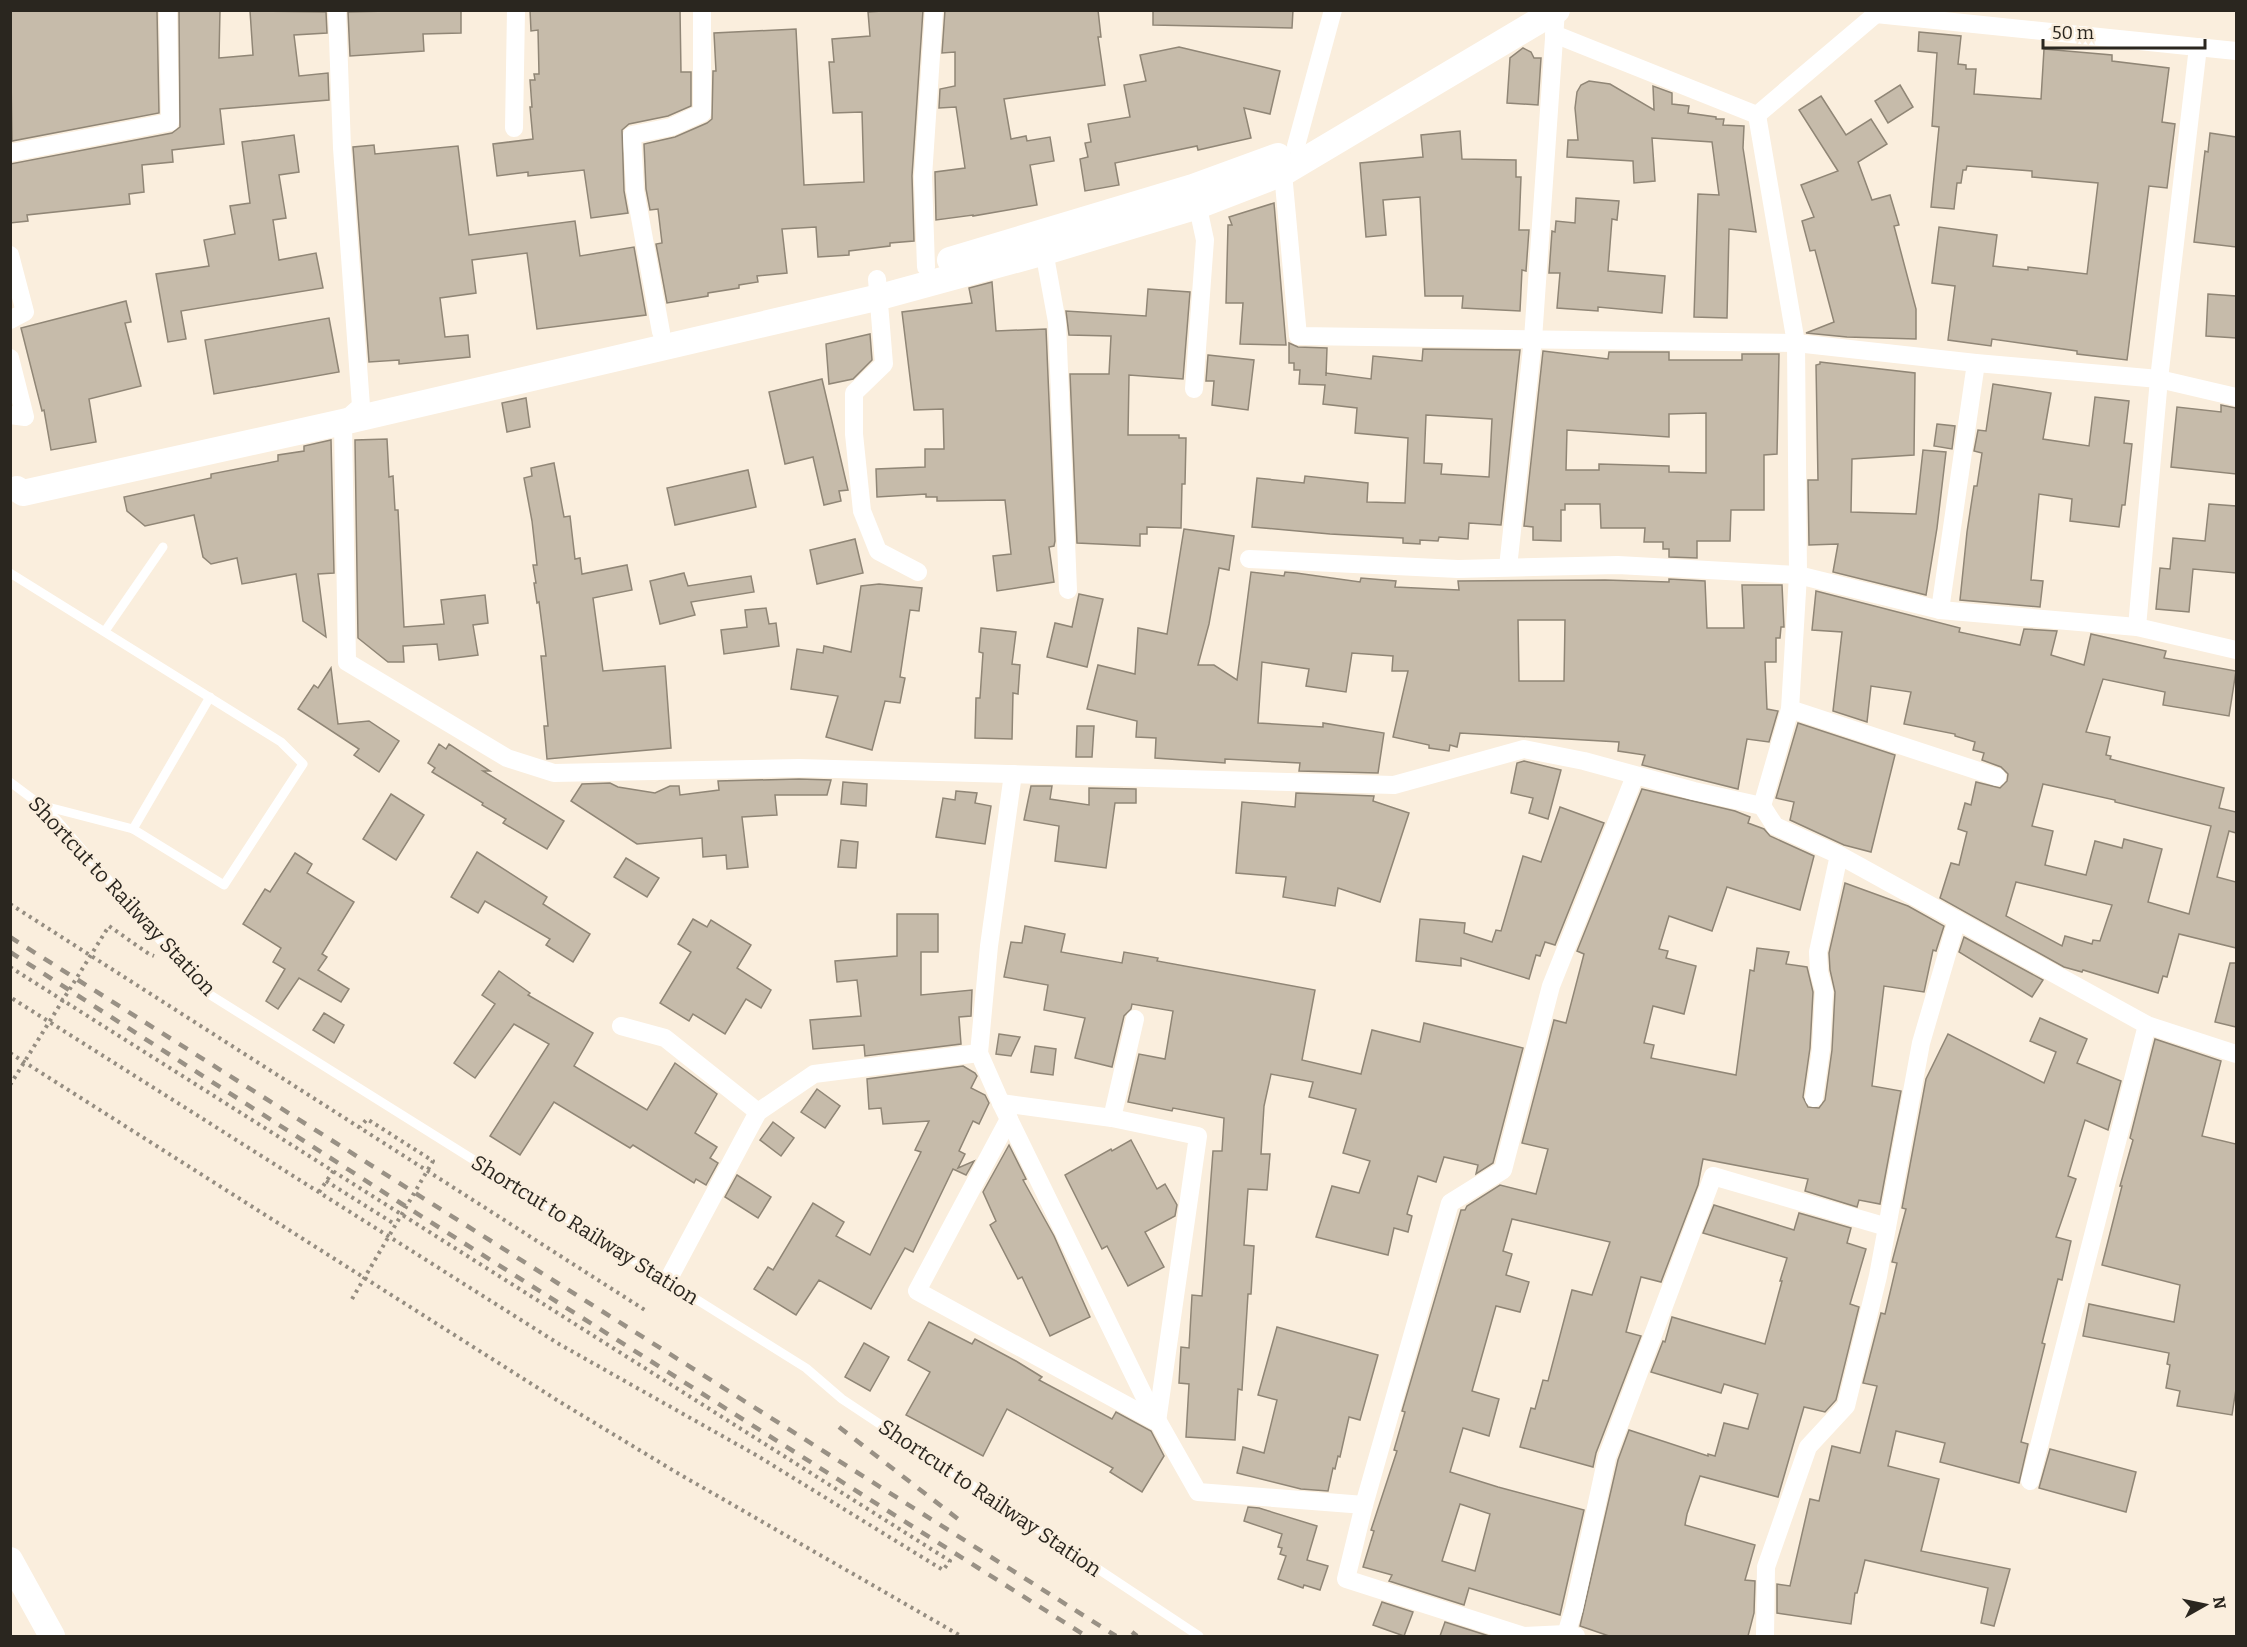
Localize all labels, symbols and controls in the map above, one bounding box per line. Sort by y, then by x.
scale bar [2043,12,2205,50]
text: 50 m [2052,22,2094,44]
street label: Shortcut to Railway Station [23,791,221,1001]
street label: Shortcut to Railway Station [467,1149,703,1311]
street label: Shortcut to Railway Station [874,1414,1106,1582]
north arrow [2175,1575,2235,1635]
text: N [2209,1595,2230,1610]

